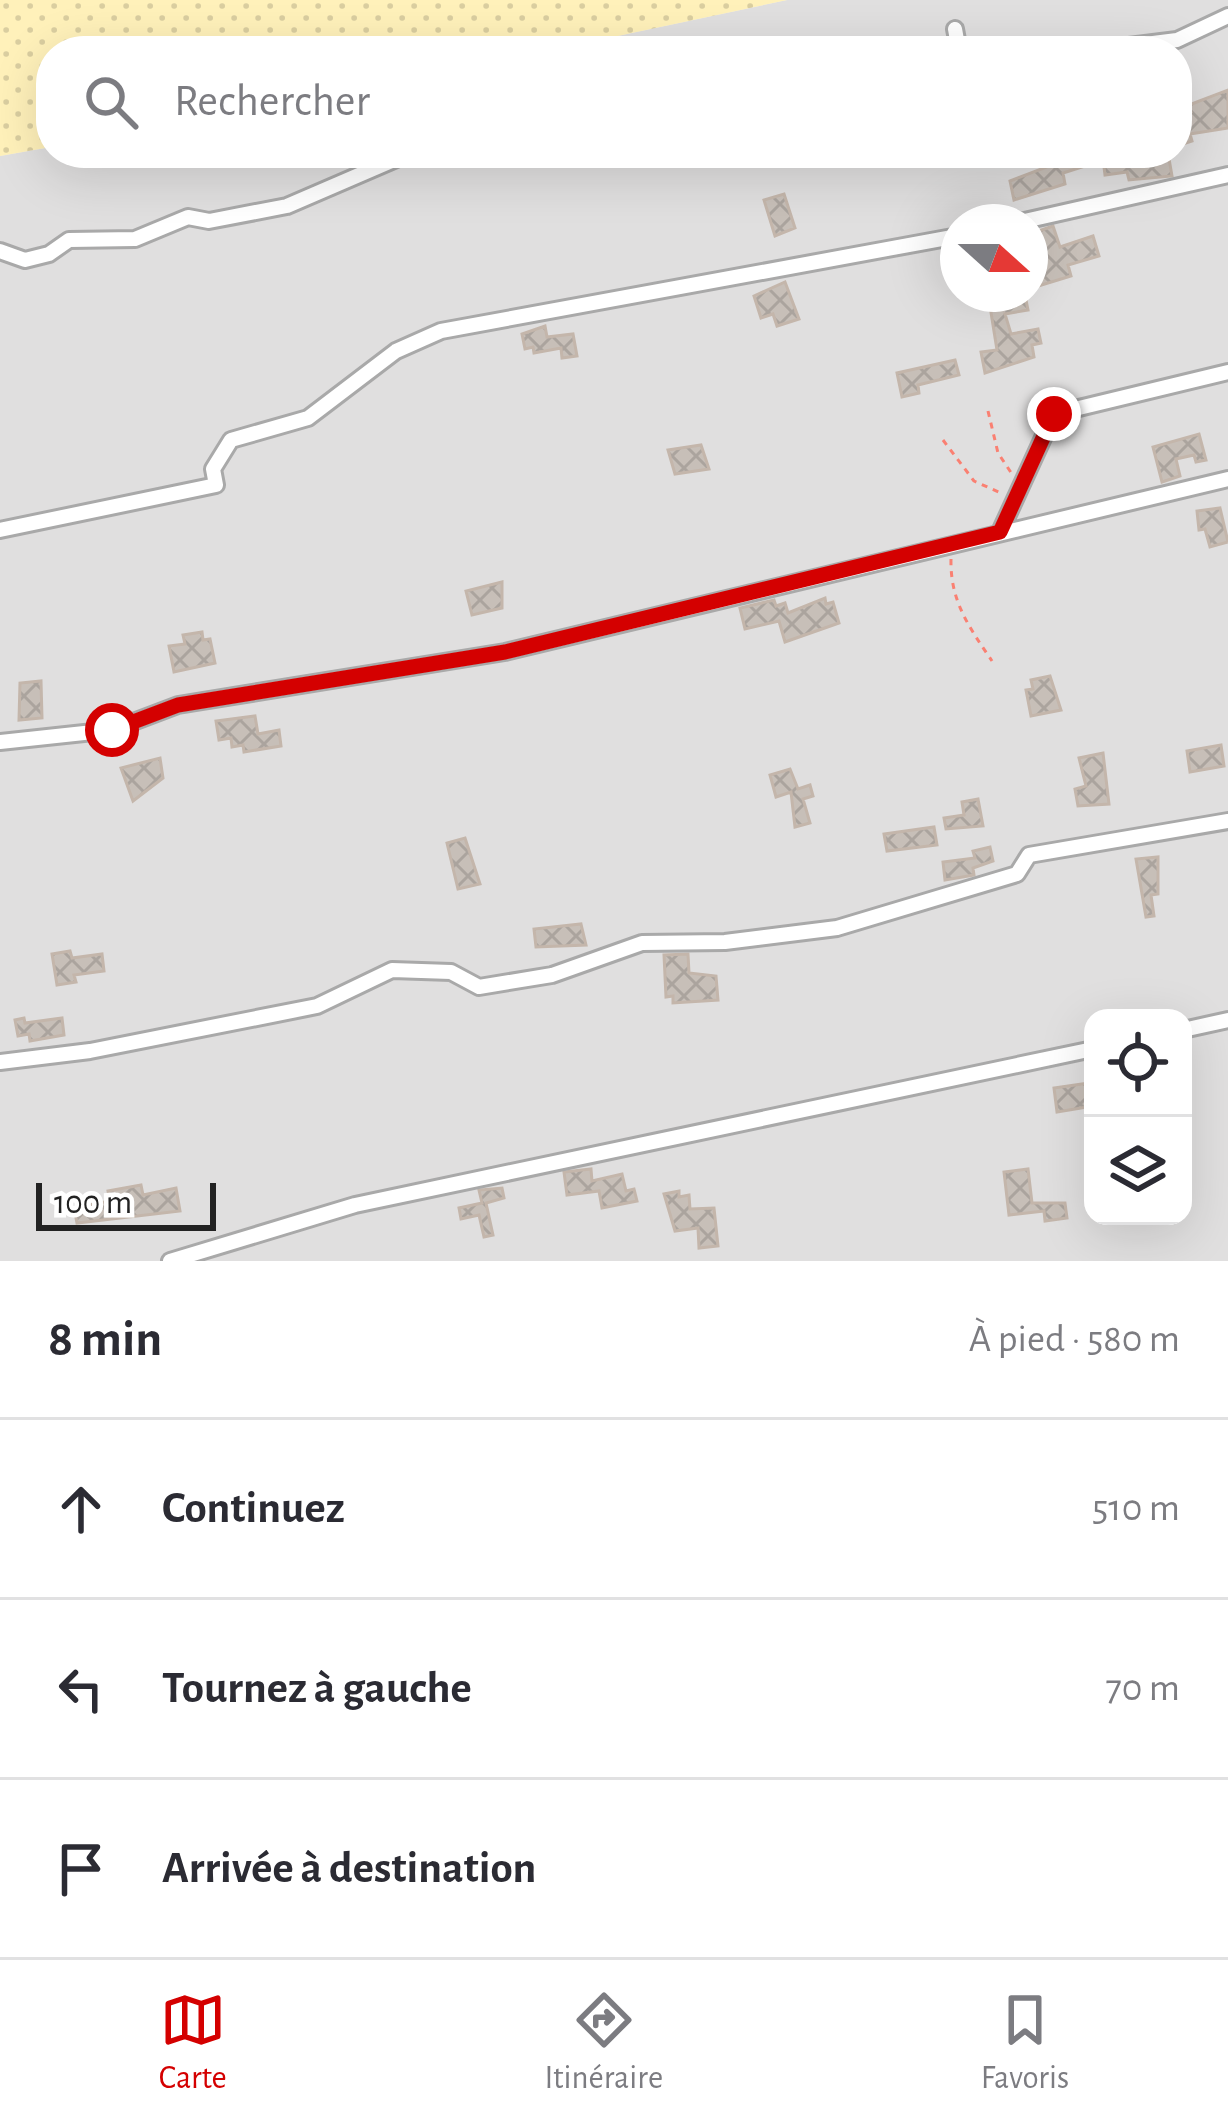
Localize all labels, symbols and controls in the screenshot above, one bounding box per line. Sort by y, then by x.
search box [36,36,1192,168]
icon: search [78,69,144,135]
text: Rechercher [174,79,370,124]
north arrow [940,204,1048,312]
route end [1027,387,1081,441]
route start [85,703,139,757]
map controls [1084,1009,1192,1225]
button: locate [1084,1009,1192,1117]
button: layers [1084,1117,1192,1225]
scale bar [36,1177,216,1230]
text: 100 m [54,1187,132,1220]
text: 8 min [48,1314,162,1365]
text: À pied · 580 m [969,1320,1180,1359]
icon: ahead [48,1476,114,1542]
text: Continuez [162,1486,345,1531]
text: 510 m [1092,1489,1180,1528]
icon: left [48,1656,114,1722]
text: Tournez à gauche [162,1666,472,1711]
text: 70 m [1106,1669,1180,1708]
icon: arrive [48,1836,114,1902]
text: Arrivée à destination [162,1846,536,1891]
tab: Carte [159,1987,227,2099]
tab: Itinéraire [544,1987,663,2099]
tab: Favoris [981,1987,1069,2099]

